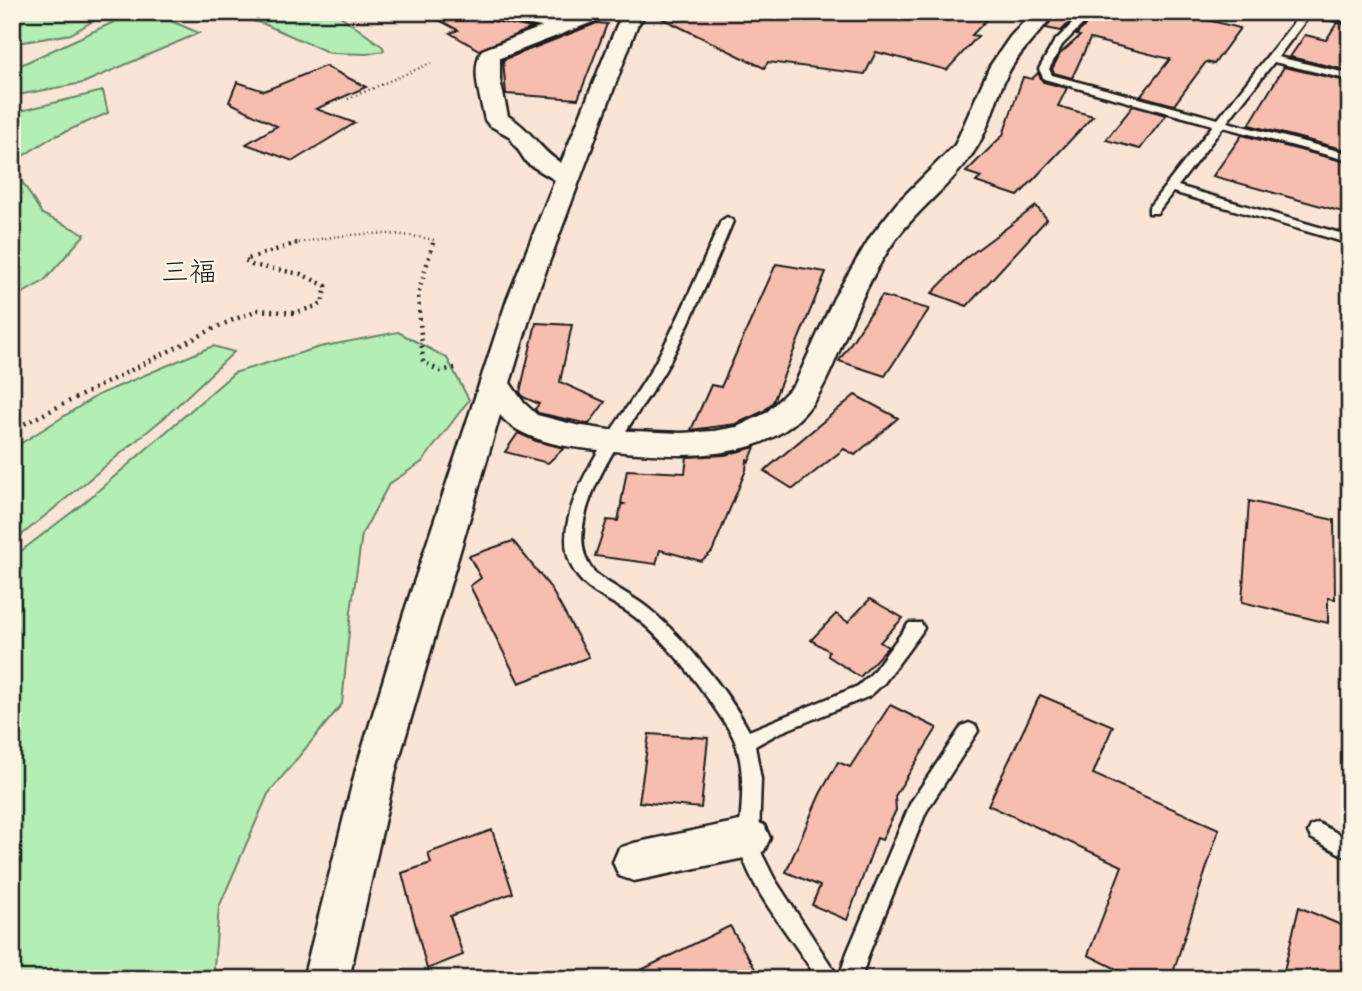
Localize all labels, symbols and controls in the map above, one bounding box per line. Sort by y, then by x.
district label: 三福 [161,256,217,288]

